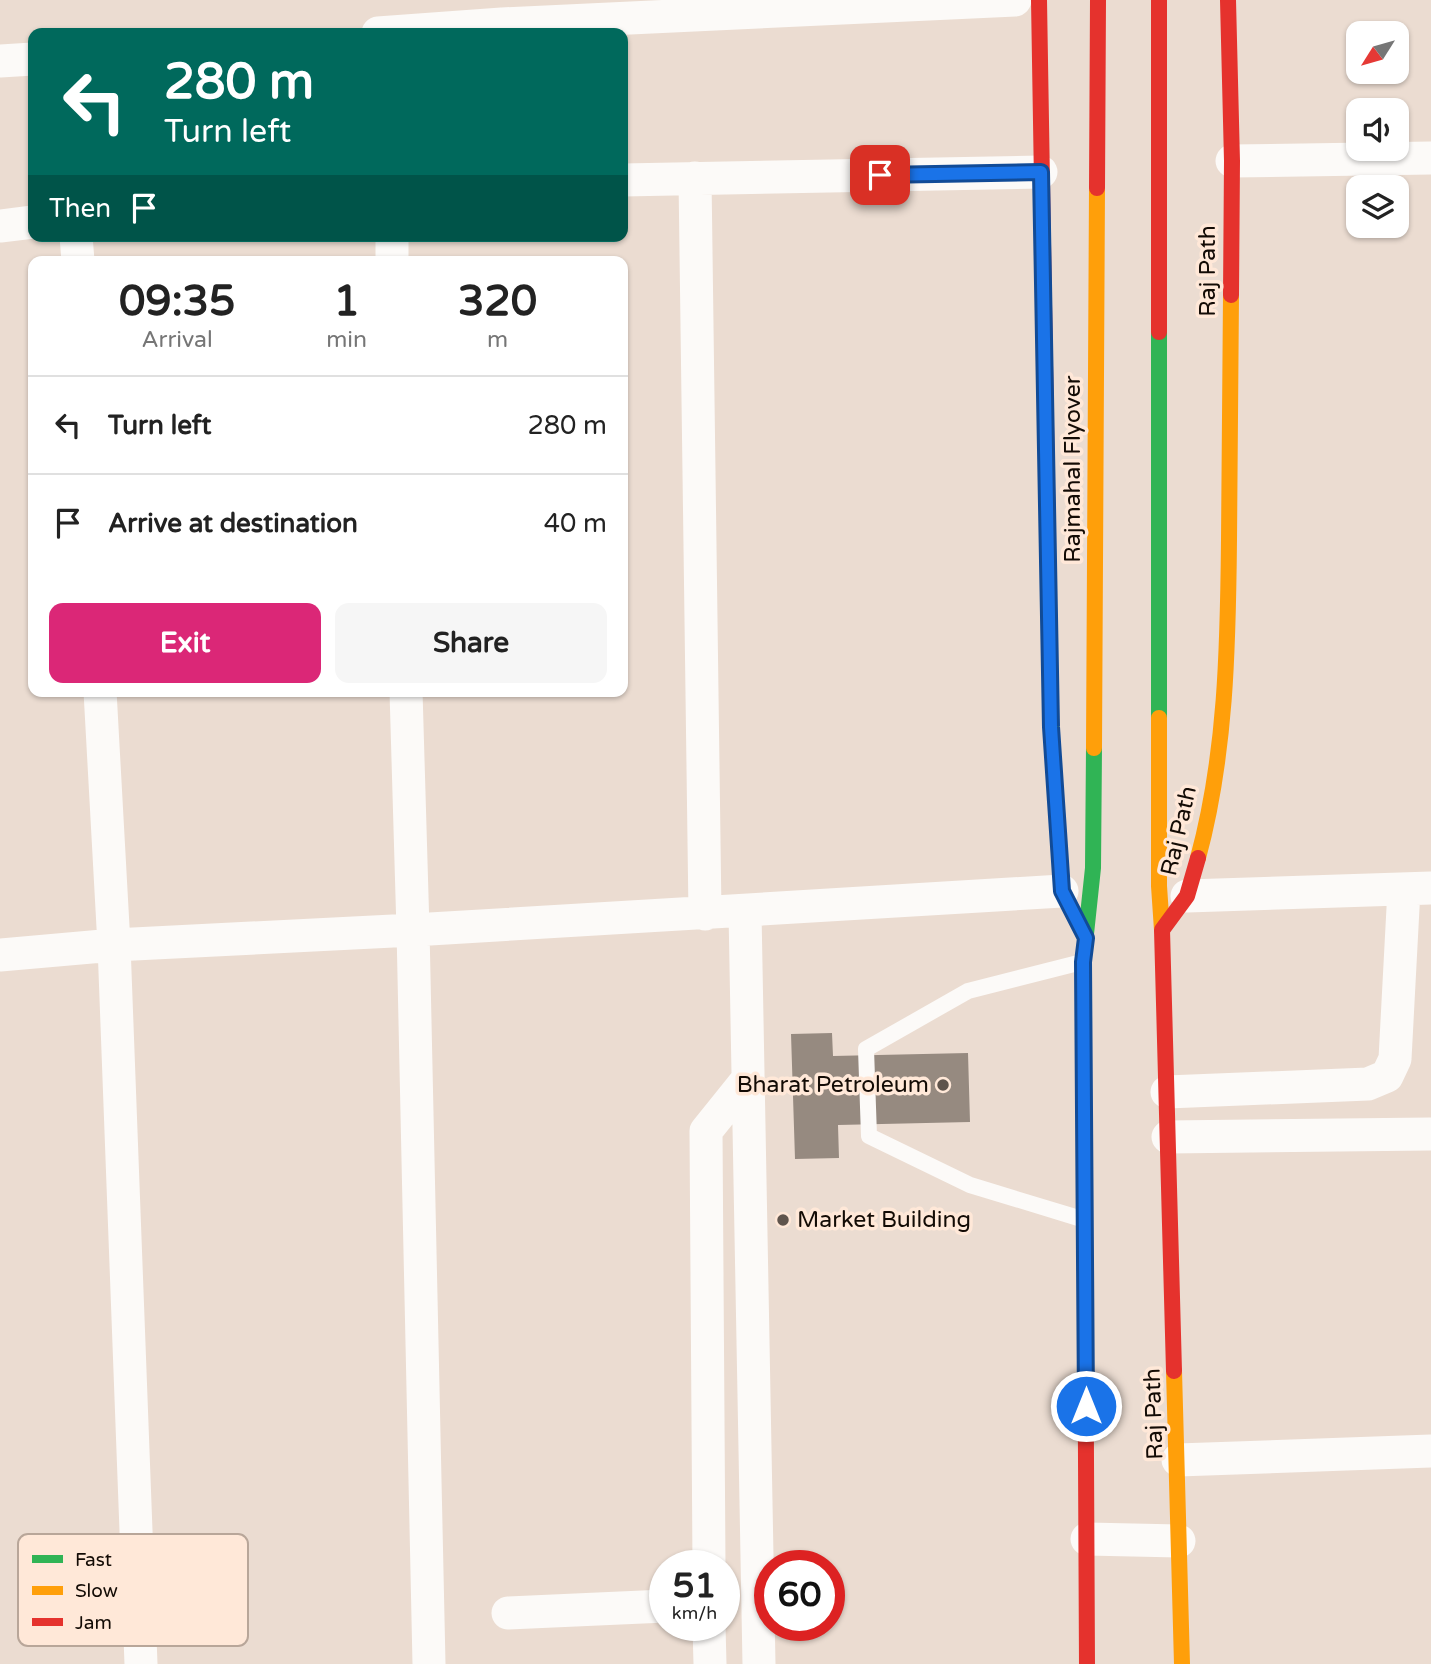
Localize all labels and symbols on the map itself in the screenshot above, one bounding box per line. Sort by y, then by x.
north arrow [1346,21,1409,84]
pin [850,145,910,205]
street label: Raj Path [1194,225,1222,317]
street label: Rajmahal Flyover [1059,375,1087,563]
street label: Raj Path [1155,783,1203,879]
place label: Bharat Petroleum [737,1071,929,1099]
marker: Bharat Petroleum [935,1077,951,1093]
place label: Market Building [797,1206,971,1234]
marker: Market Building [775,1212,791,1228]
street label: Raj Path [1138,1368,1170,1460]
position arrow [1049,1369,1123,1443]
legend [18,1534,248,1646]
text: Fast [75,1549,112,1571]
speed limit sign: 60 [754,1550,845,1641]
text: Slow [75,1580,118,1602]
text: Jam [75,1612,112,1634]

